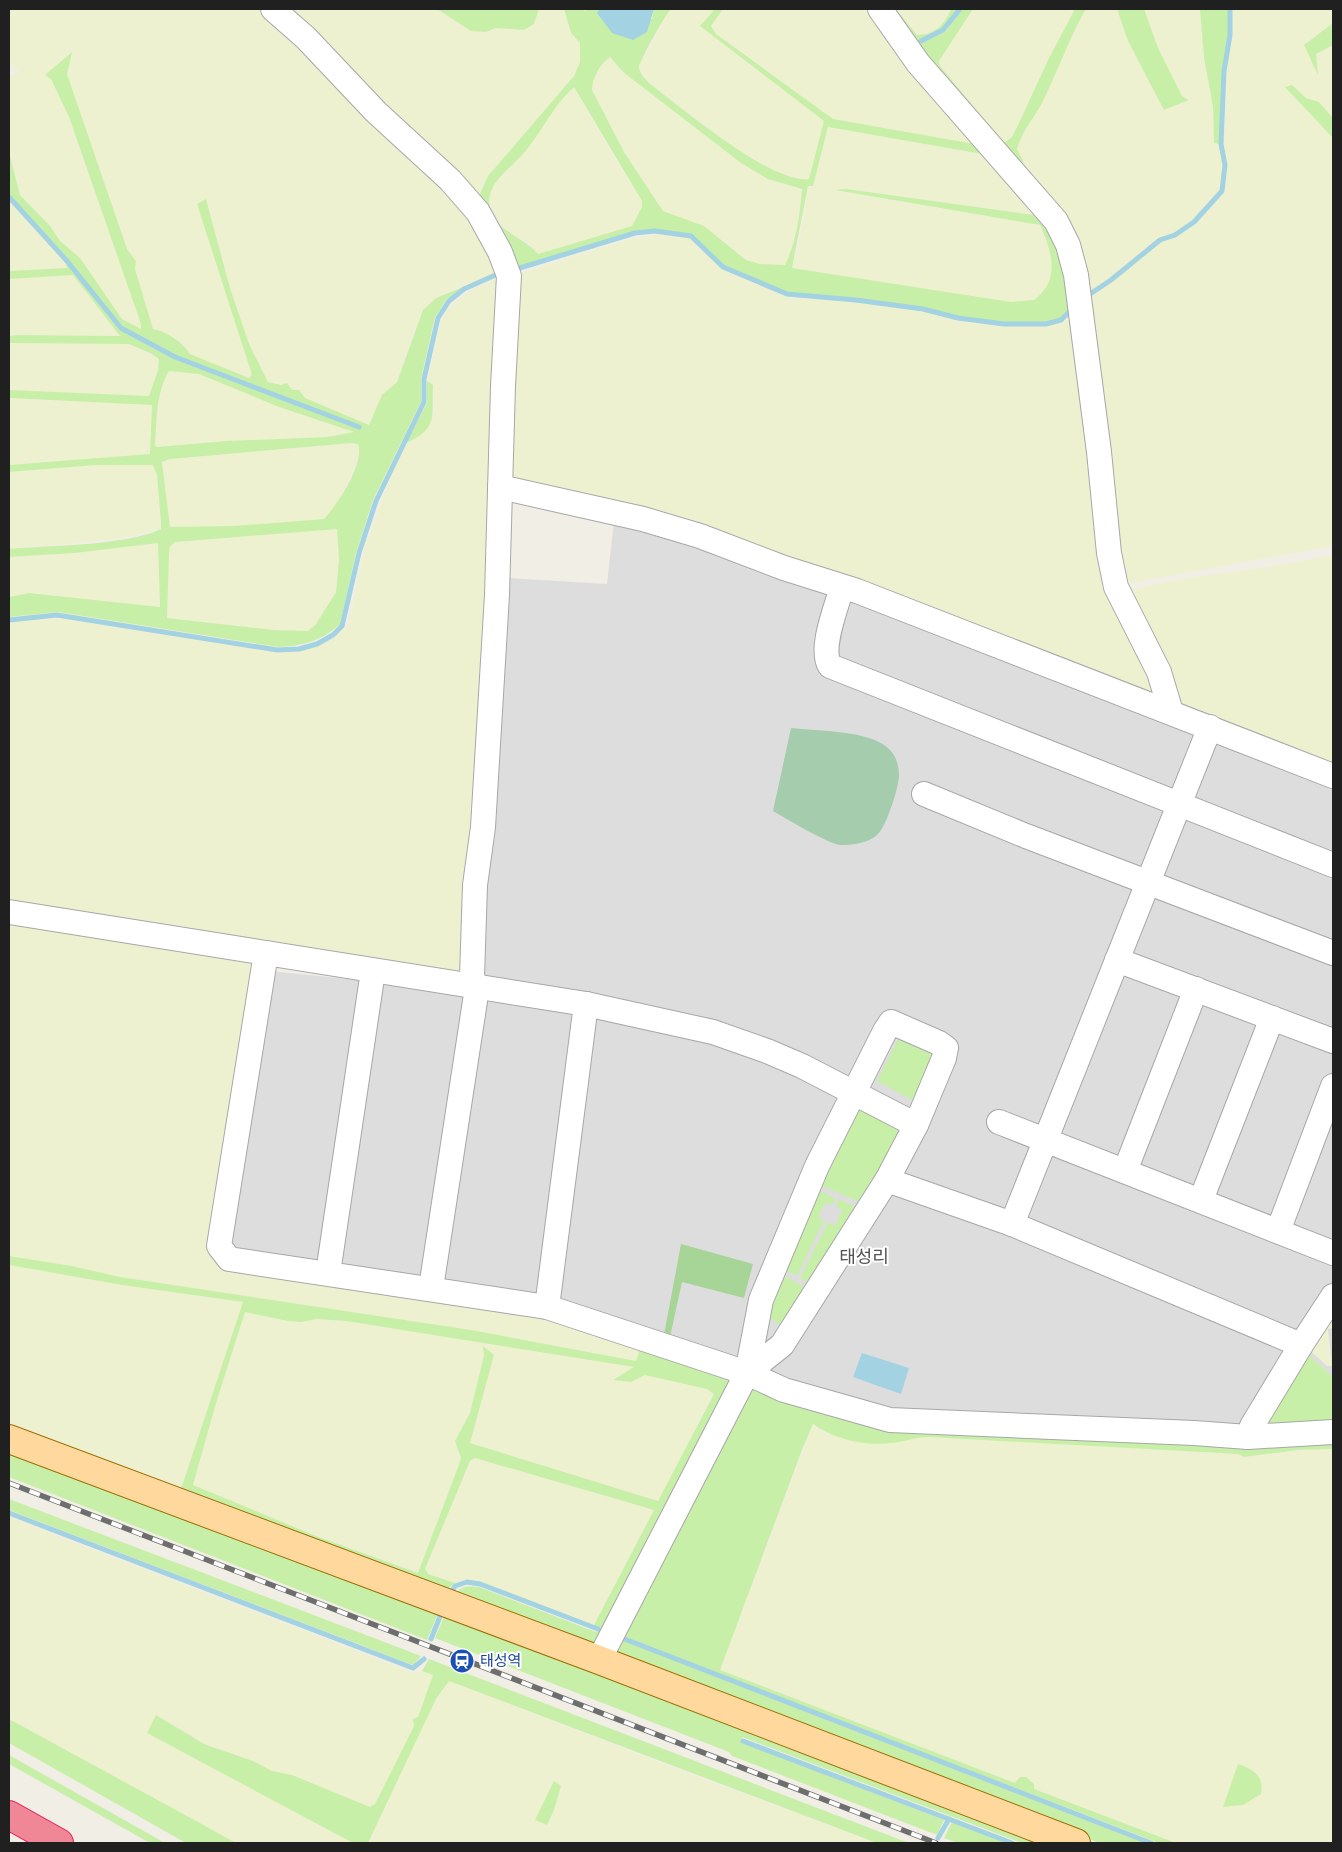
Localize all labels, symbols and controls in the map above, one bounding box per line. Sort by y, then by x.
district label: 태성리 [839,1245,889,1267]
station icon: 태성역 [449,1648,475,1674]
place label: 태성역 [480,1651,521,1669]

